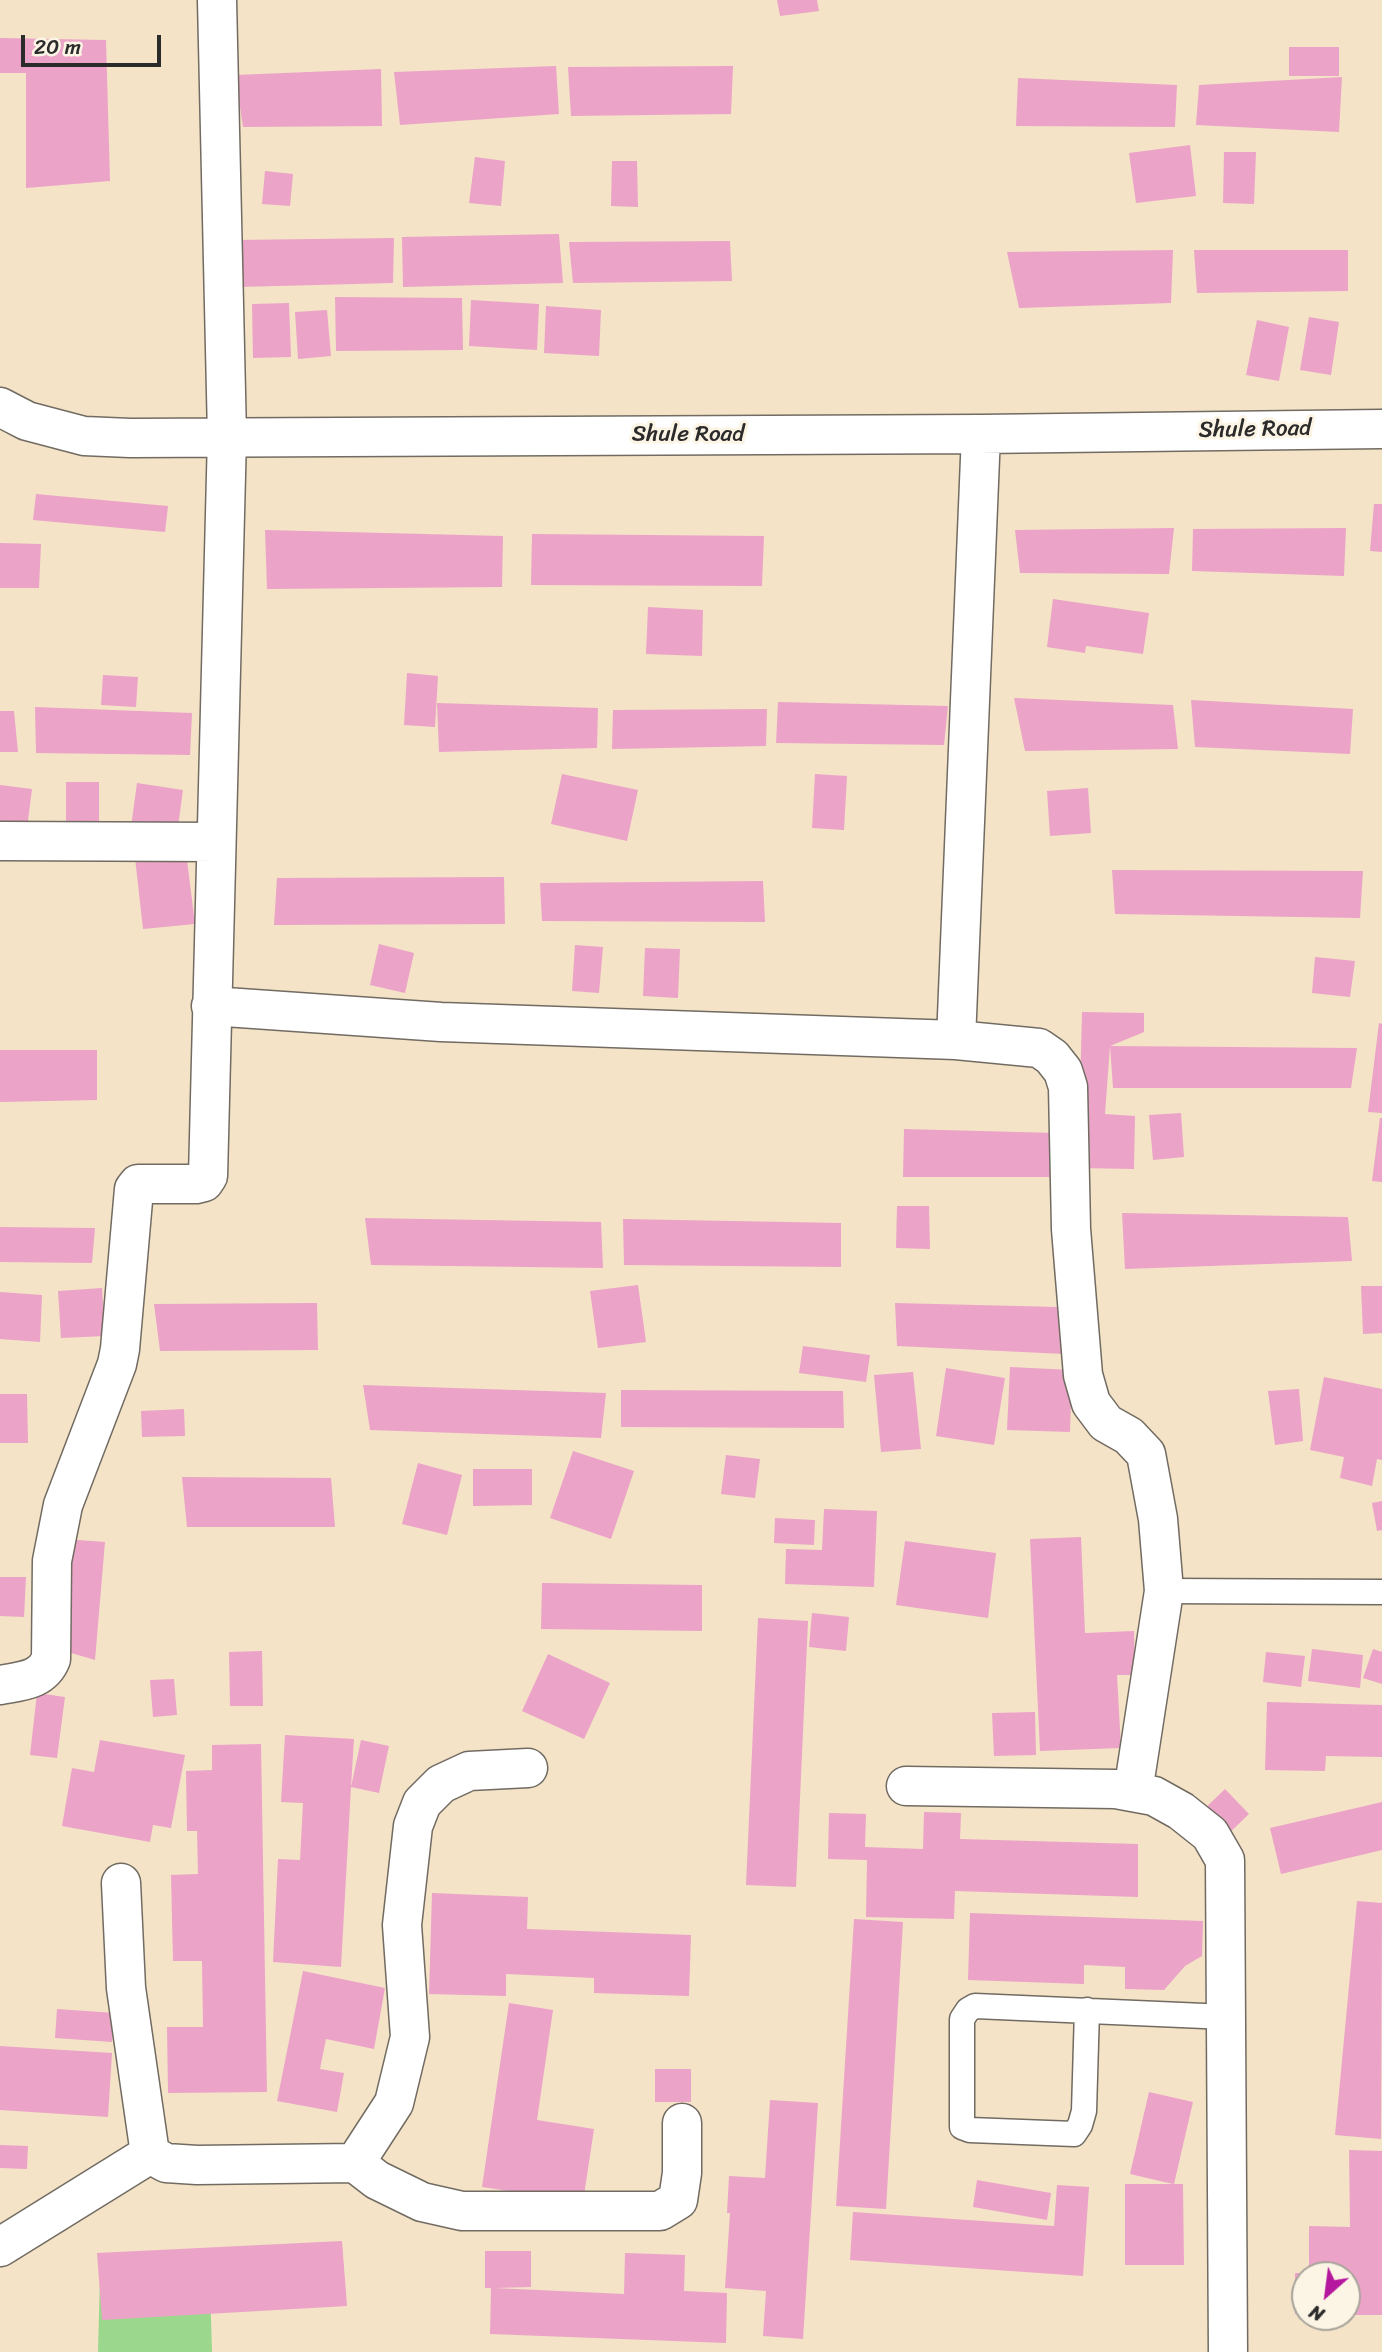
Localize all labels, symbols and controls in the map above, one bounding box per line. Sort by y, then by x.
scale bar [24,21,164,65]
text: 20 m [34,28,81,66]
street label: Shule Road [1199,415,1311,445]
street label: Shule Road [632,421,744,449]
north arrow [1291,2261,1361,2331]
text: N [1303,2296,1330,2331]

